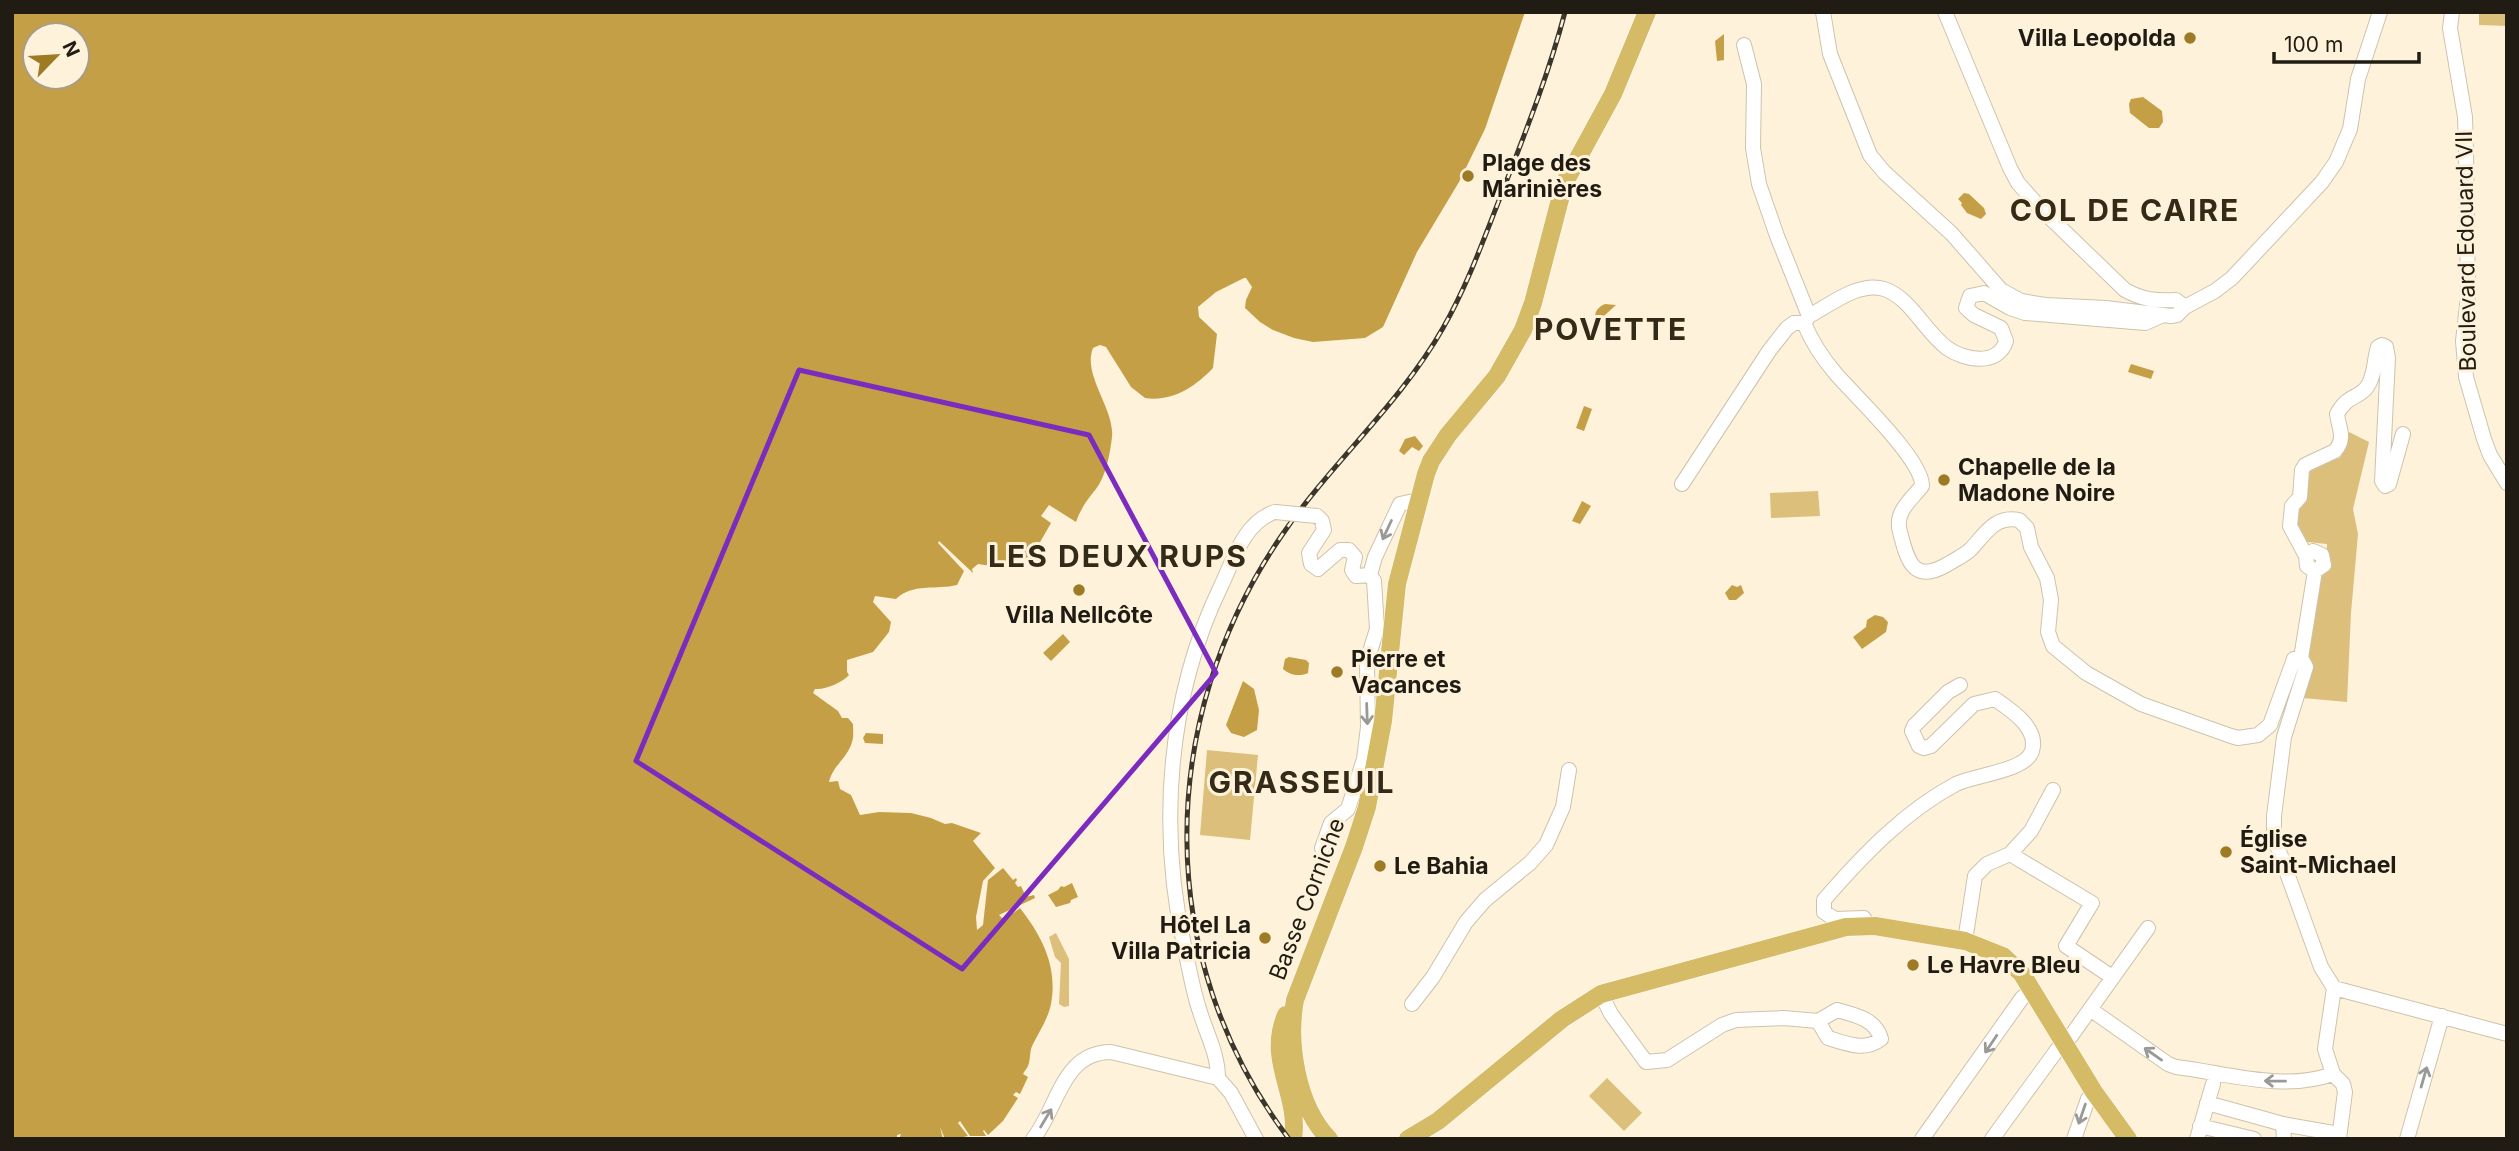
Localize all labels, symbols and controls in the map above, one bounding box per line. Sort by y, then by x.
north arrow [21,21,91,91]
scale bar [2274,21,2419,65]
place label: Villa Leopolda [2018,24,2176,52]
marker: Villa Leopolda [2182,30,2198,46]
text: 100 m [2284,32,2343,57]
text: N [57,38,84,60]
street label: Boulevard Edouard VII [2450,130,2482,372]
place label: Plage des Marinières [1482,149,1602,203]
marker: Plage des Marinières [1460,168,1476,184]
district label: COL DE CAIRE [2010,192,2240,228]
district label: POVETTE [1534,311,1688,347]
place label: Chapelle de la Madone Noire [1958,453,2116,507]
marker: Chapelle de la Madone Noire [1936,472,1952,488]
one-way arrow [1380,519,1393,540]
district label: LES DEUX RUPS [988,538,1248,574]
marker: Villa Nellcôte [1071,582,1087,598]
place label: Villa Nellcôte [1005,601,1153,629]
place label: Pierre et Vacances [1351,645,1462,699]
marker: Pierre et Vacances [1329,664,1345,680]
one-way arrow [1361,702,1374,725]
district label: GRASSEUIL [1208,764,1396,800]
street label: Basse Corniche [1263,814,1351,984]
place label: Église Saint-Michael [2240,825,2397,879]
marker: Église Saint-Michael [2218,844,2234,860]
place label: Le Bahia [1394,852,1489,880]
marker: Le Bahia [1372,858,1388,874]
place label: Hôtel La Villa Patricia [1111,911,1251,965]
marker: Hôtel La Villa Patricia [1257,930,1273,946]
place label: Le Havre Bleu [1927,951,2081,979]
marker: Le Havre Bleu [1905,957,1921,973]
one-way arrow [1984,1034,1998,1053]
one-way arrow [2144,1046,2163,1061]
one-way arrow [2419,1067,2432,1089]
one-way arrow [2264,1074,2287,1088]
one-way arrow [2075,1103,2088,1125]
one-way arrow [1040,1109,1054,1129]

